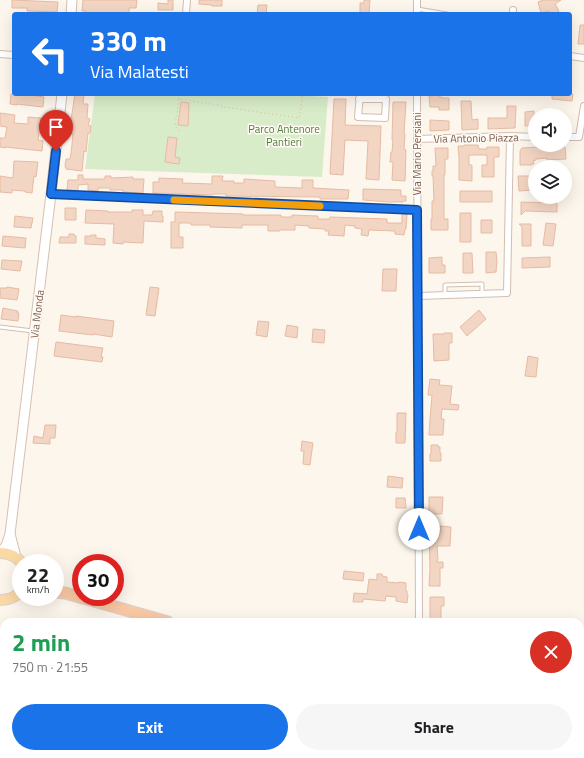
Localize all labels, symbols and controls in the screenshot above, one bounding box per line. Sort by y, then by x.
text: 330 m [90,19,167,62]
icon: left [24,28,76,80]
text: Via Malatesti [90,58,189,85]
map controls [528,108,572,204]
button: sound [528,108,572,152]
pin [39,110,73,151]
street label: Via Mario Persiani [409,112,425,196]
icon: arrive [45,116,67,138]
park label: Parco Antenore Pantieri [248,121,320,150]
street label: Via Antonio Piazza [433,129,519,147]
button: layers [528,160,572,204]
street label: Via Monda [26,288,48,339]
position arrow [398,508,440,550]
speed limit sign: 30 [72,554,124,606]
text: 22 [27,559,49,590]
text: km/h [27,582,49,597]
text: 2 min [12,624,70,660]
button: close [530,631,572,673]
text: 750 m · 21:55 [12,657,88,677]
button: Exit [12,704,288,750]
button: Share [296,704,572,750]

